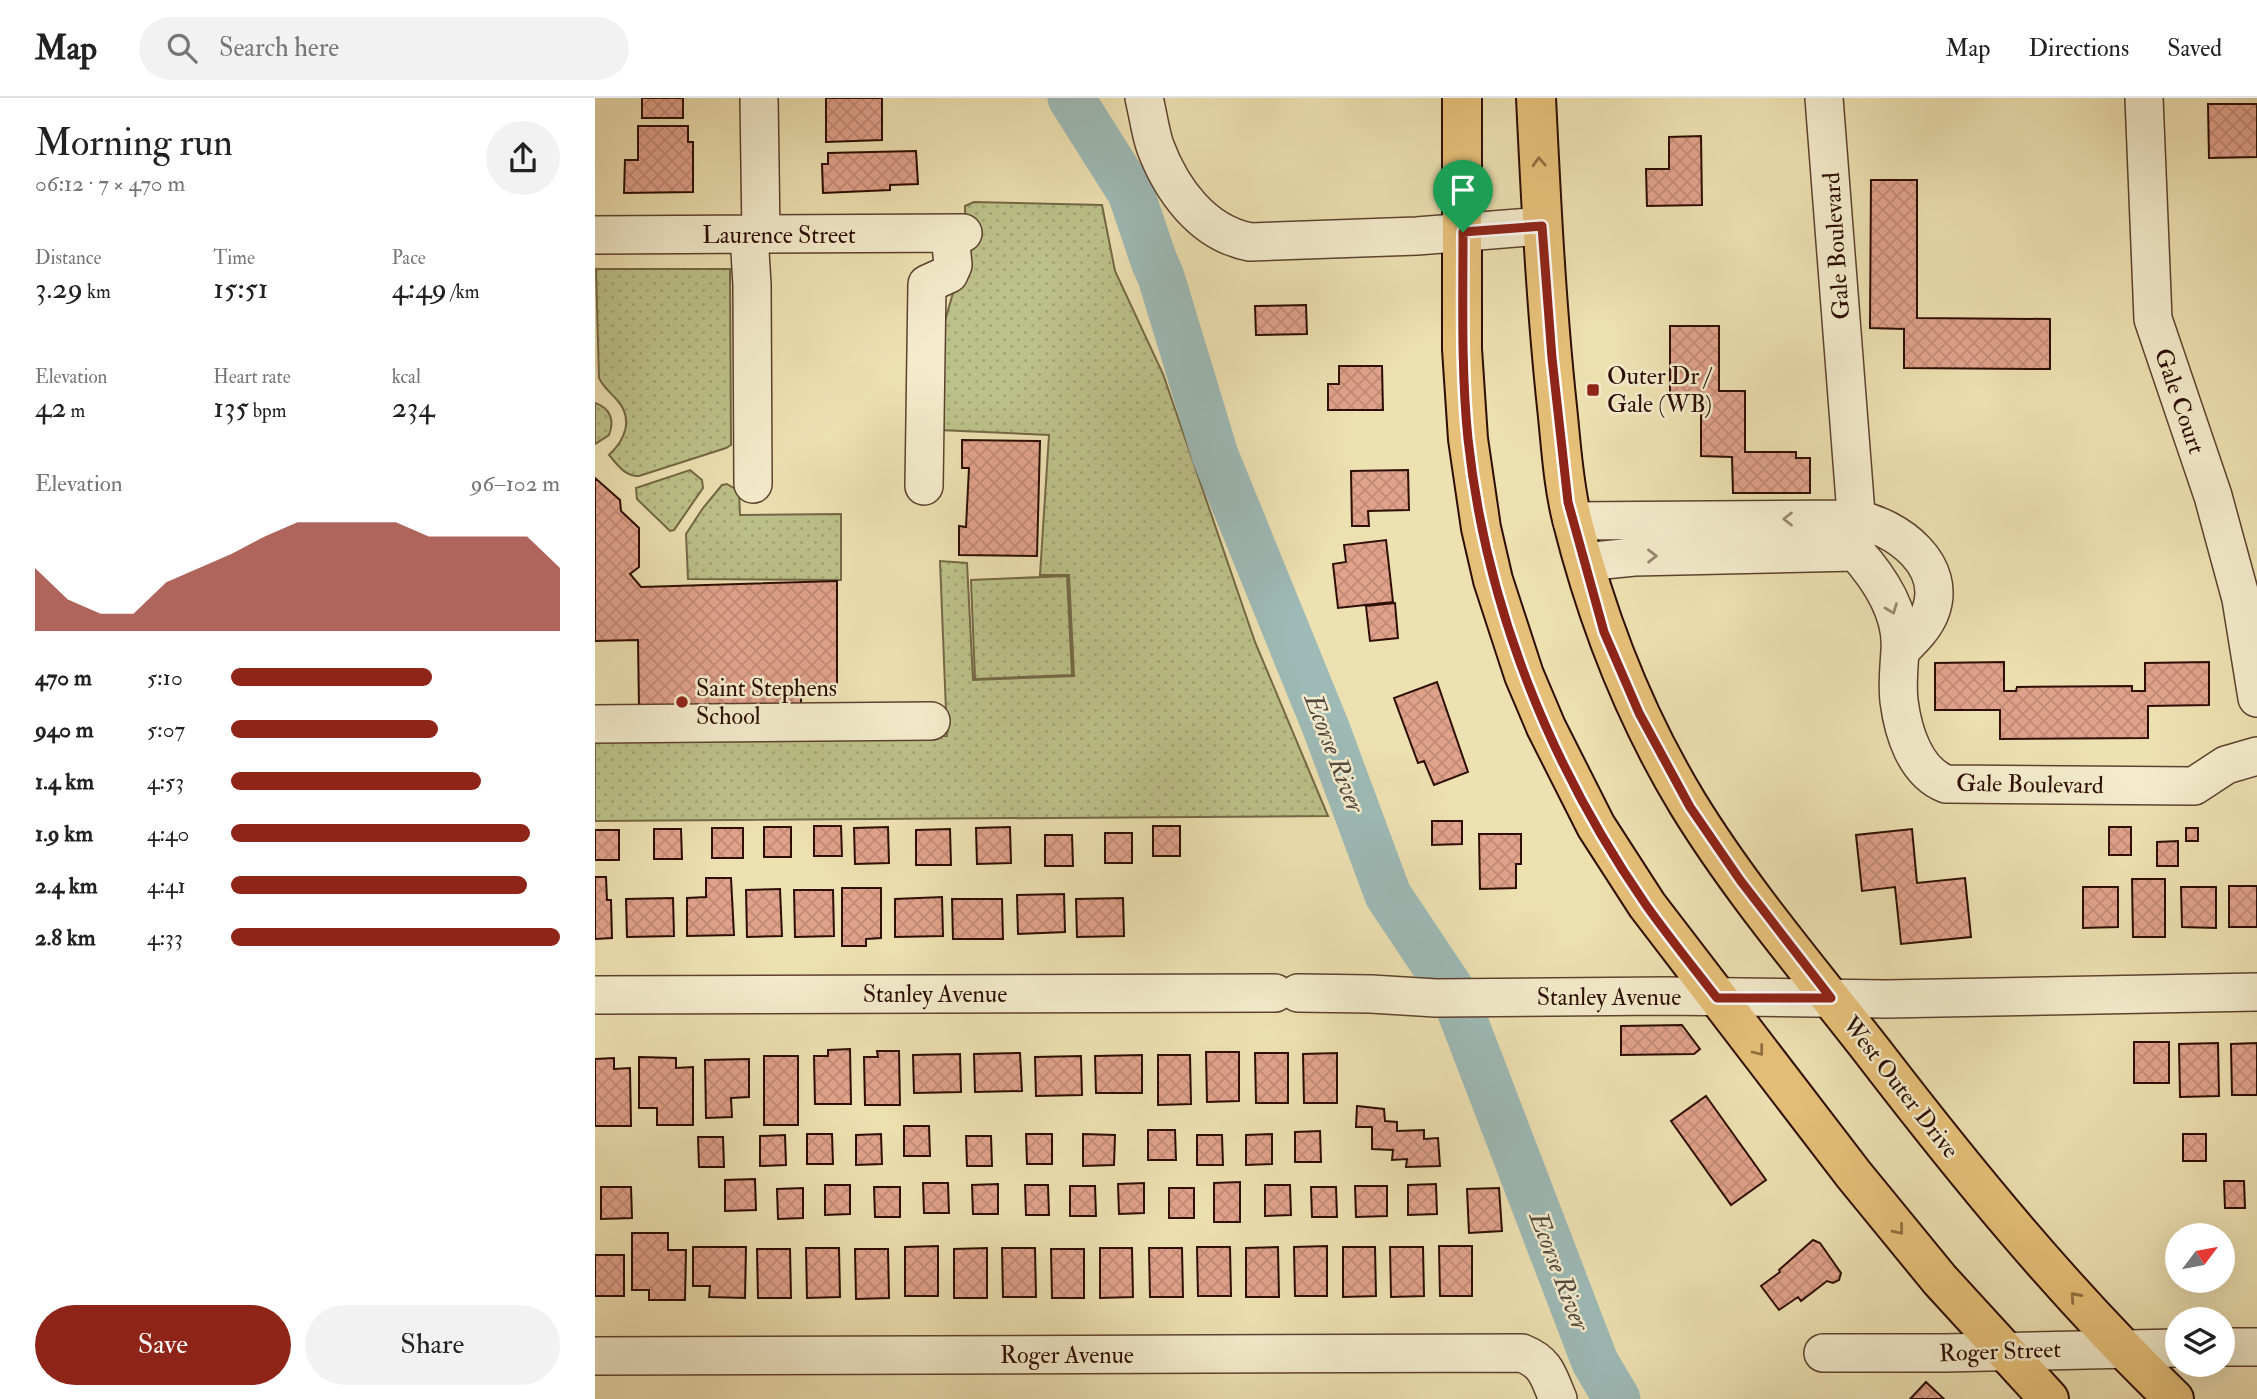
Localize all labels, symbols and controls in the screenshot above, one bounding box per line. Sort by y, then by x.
search box [139,17,629,80]
text: Map [35,28,97,69]
icon: search [163,29,201,67]
text: Search here [219,32,339,64]
text: Map [1945,33,1990,64]
text: Directions [2028,33,2129,64]
text: Saved [2167,33,2222,64]
text: Morning run [35,119,233,167]
button: share [486,121,560,195]
one-way arrow [1532,156,1547,167]
pin [1433,160,1493,232]
text: 06:12 · 7 × 470 m [35,169,185,198]
icon: arrive [1444,171,1482,209]
street label: Gale Boulevard [1816,171,1857,321]
street label: Laurence Street [702,220,856,251]
text: Distance [35,246,101,270]
text: Time [213,246,255,270]
text: Pace [392,246,426,270]
text: 3.29 [35,270,83,307]
text: 15:51 [213,270,268,307]
text: 4:49 [392,270,447,307]
text: km [83,280,111,304]
text: /km [447,280,480,304]
street label: Gale Court [2147,344,2212,458]
place label: Outer Dr / Gale (WB) [1607,361,1713,420]
text: Elevation [35,365,107,389]
text: Heart rate [213,365,291,389]
text: kcal [392,365,421,389]
marker: Outer Dr / Gale (WB) [1585,382,1601,398]
text: 42 [35,389,66,426]
text: 135 [213,389,249,426]
text: 234 [392,389,434,426]
text: m [66,399,85,423]
text: bpm [249,399,286,423]
text: Elevation [35,469,123,498]
text: 96–102 m [471,469,560,498]
one-way arrow [1782,511,1793,527]
one-way arrow [1647,549,1658,564]
one-way arrow [1884,602,1898,614]
text: 470 m [35,663,92,692]
text: 5:10 [147,663,183,692]
place label: Saint Stephens School [696,673,837,732]
water label: Ecorse River [1296,688,1372,818]
marker: Saint Stephens School [674,694,690,710]
text: 940 m [35,715,94,744]
text: 5:07 [147,715,185,744]
text: 1.4 km [35,767,94,796]
text: 4:53 [147,767,184,796]
street label: Gale Boulevard [1956,768,2104,801]
text: 1.9 km [35,819,93,848]
text: 4:40 [147,819,189,848]
text: 2.4 km [35,871,98,900]
text: 4:41 [147,871,186,900]
text: 2.8 km [35,923,96,952]
text: 4:33 [147,923,183,952]
street label: Stanley Avenue [863,979,1007,1010]
street label: Stanley Avenue [1537,982,1681,1013]
street label: West Outer Drive [1835,1009,1966,1165]
one-way arrow [1750,1044,1763,1056]
water label: Ecorse River [1521,1206,1597,1336]
one-way arrow [1891,1223,1904,1235]
north arrow [2165,1223,2235,1293]
map controls [2165,1223,2235,1377]
one-way arrow [2071,1292,2083,1305]
button: Save [35,1305,291,1385]
button: Share [305,1305,560,1385]
button: layers [2165,1307,2235,1377]
street label: Roger Street [1938,1334,2062,1369]
street label: Roger Avenue [1000,1340,1134,1371]

